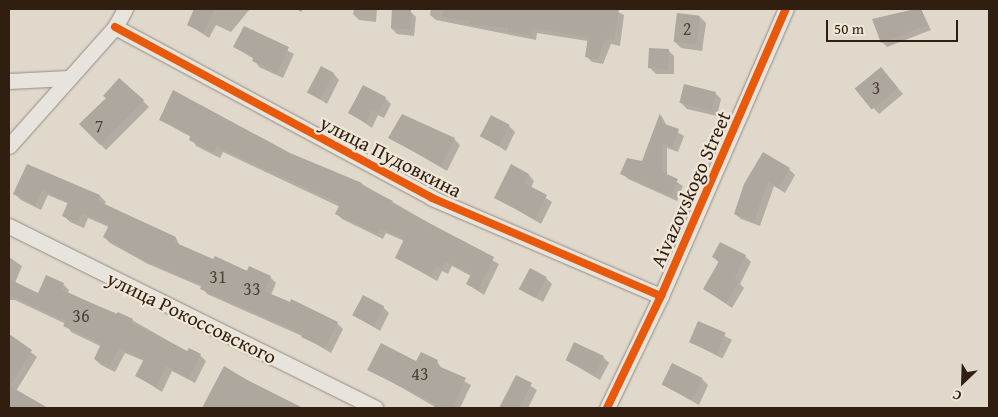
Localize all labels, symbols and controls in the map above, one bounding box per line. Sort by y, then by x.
scale bar [828,10,960,42]
house number: 2 [683,18,691,40]
text: 50 m [834,18,864,39]
house number: 3 [872,77,880,99]
street label: Aivazovskogo Street [645,107,735,271]
street label: улица Пудовкина [316,110,466,202]
house number: 7 [95,115,103,137]
street label: улица Рокоссовского [103,265,281,369]
house number: 31 [209,266,227,288]
house number: 33 [243,278,261,300]
house number: 36 [72,305,90,327]
north arrow [938,357,988,407]
house number: 43 [411,363,429,385]
text: С [949,385,965,406]

